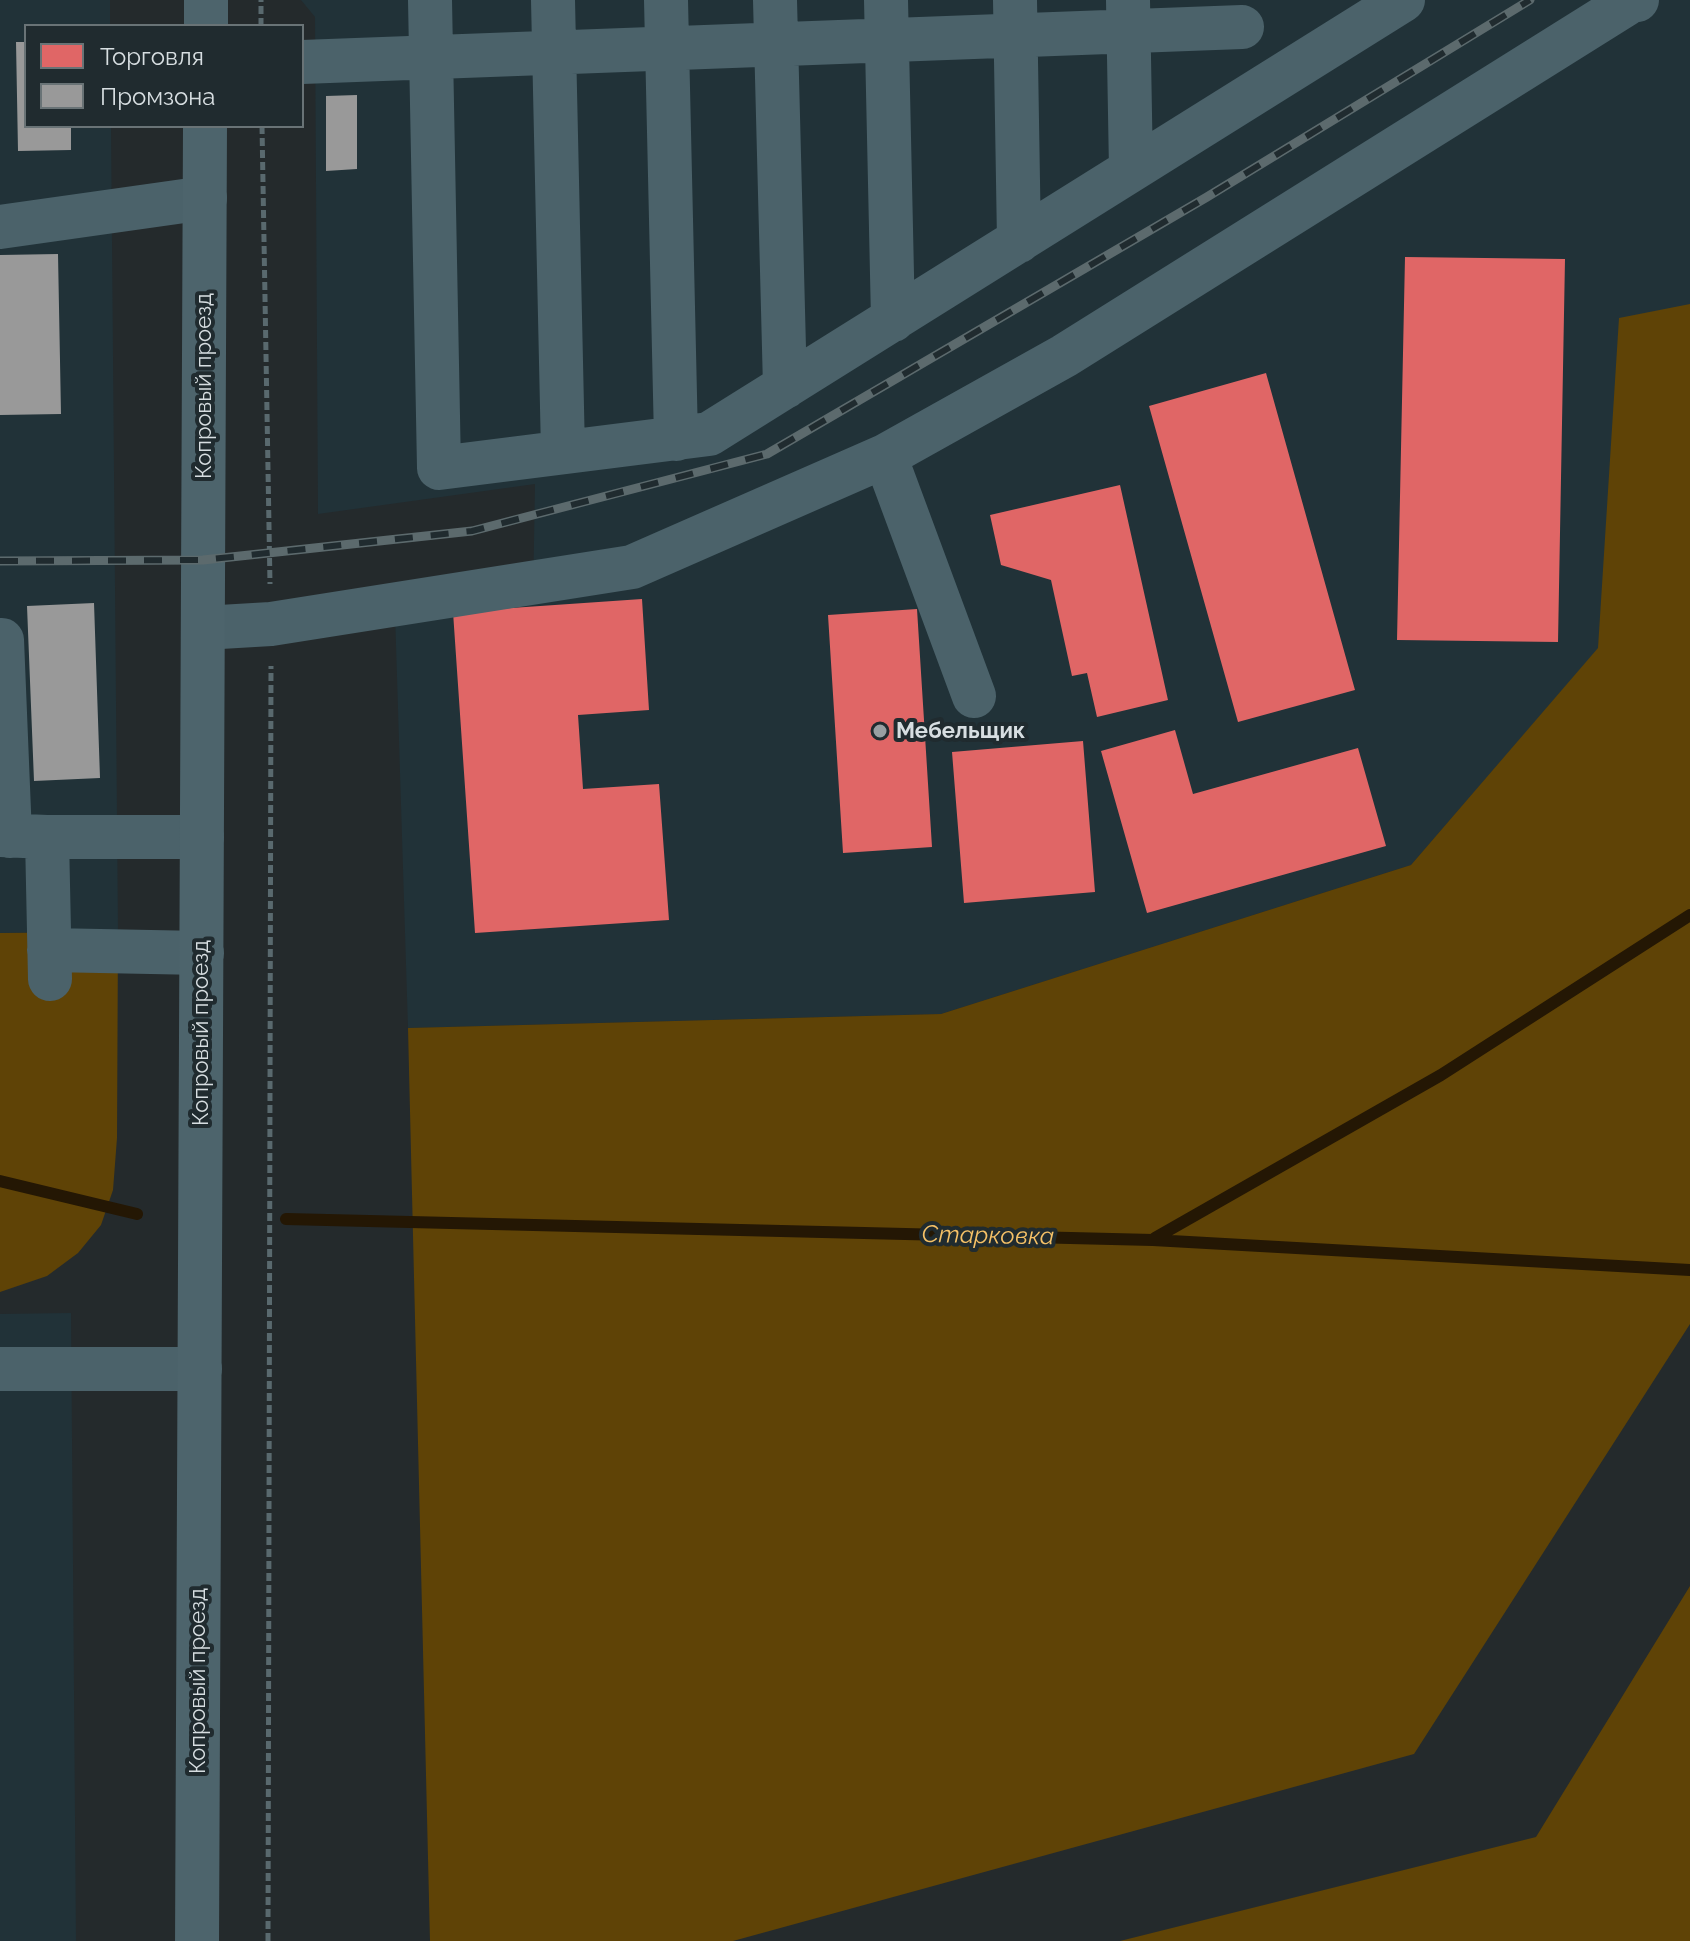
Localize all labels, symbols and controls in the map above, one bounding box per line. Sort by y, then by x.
legend [24,24,304,128]
text: Торговля [100,42,204,71]
text: Промзона [100,82,215,111]
street label: Копровый проезд [191,293,217,479]
place label: Мебельщик [896,718,1025,744]
marker: Мебельщик [871,722,889,740]
street label: Копровый проезд [188,940,214,1126]
water label: Старковка [921,1220,1055,1252]
street label: Копровый проезд [185,1588,211,1774]

